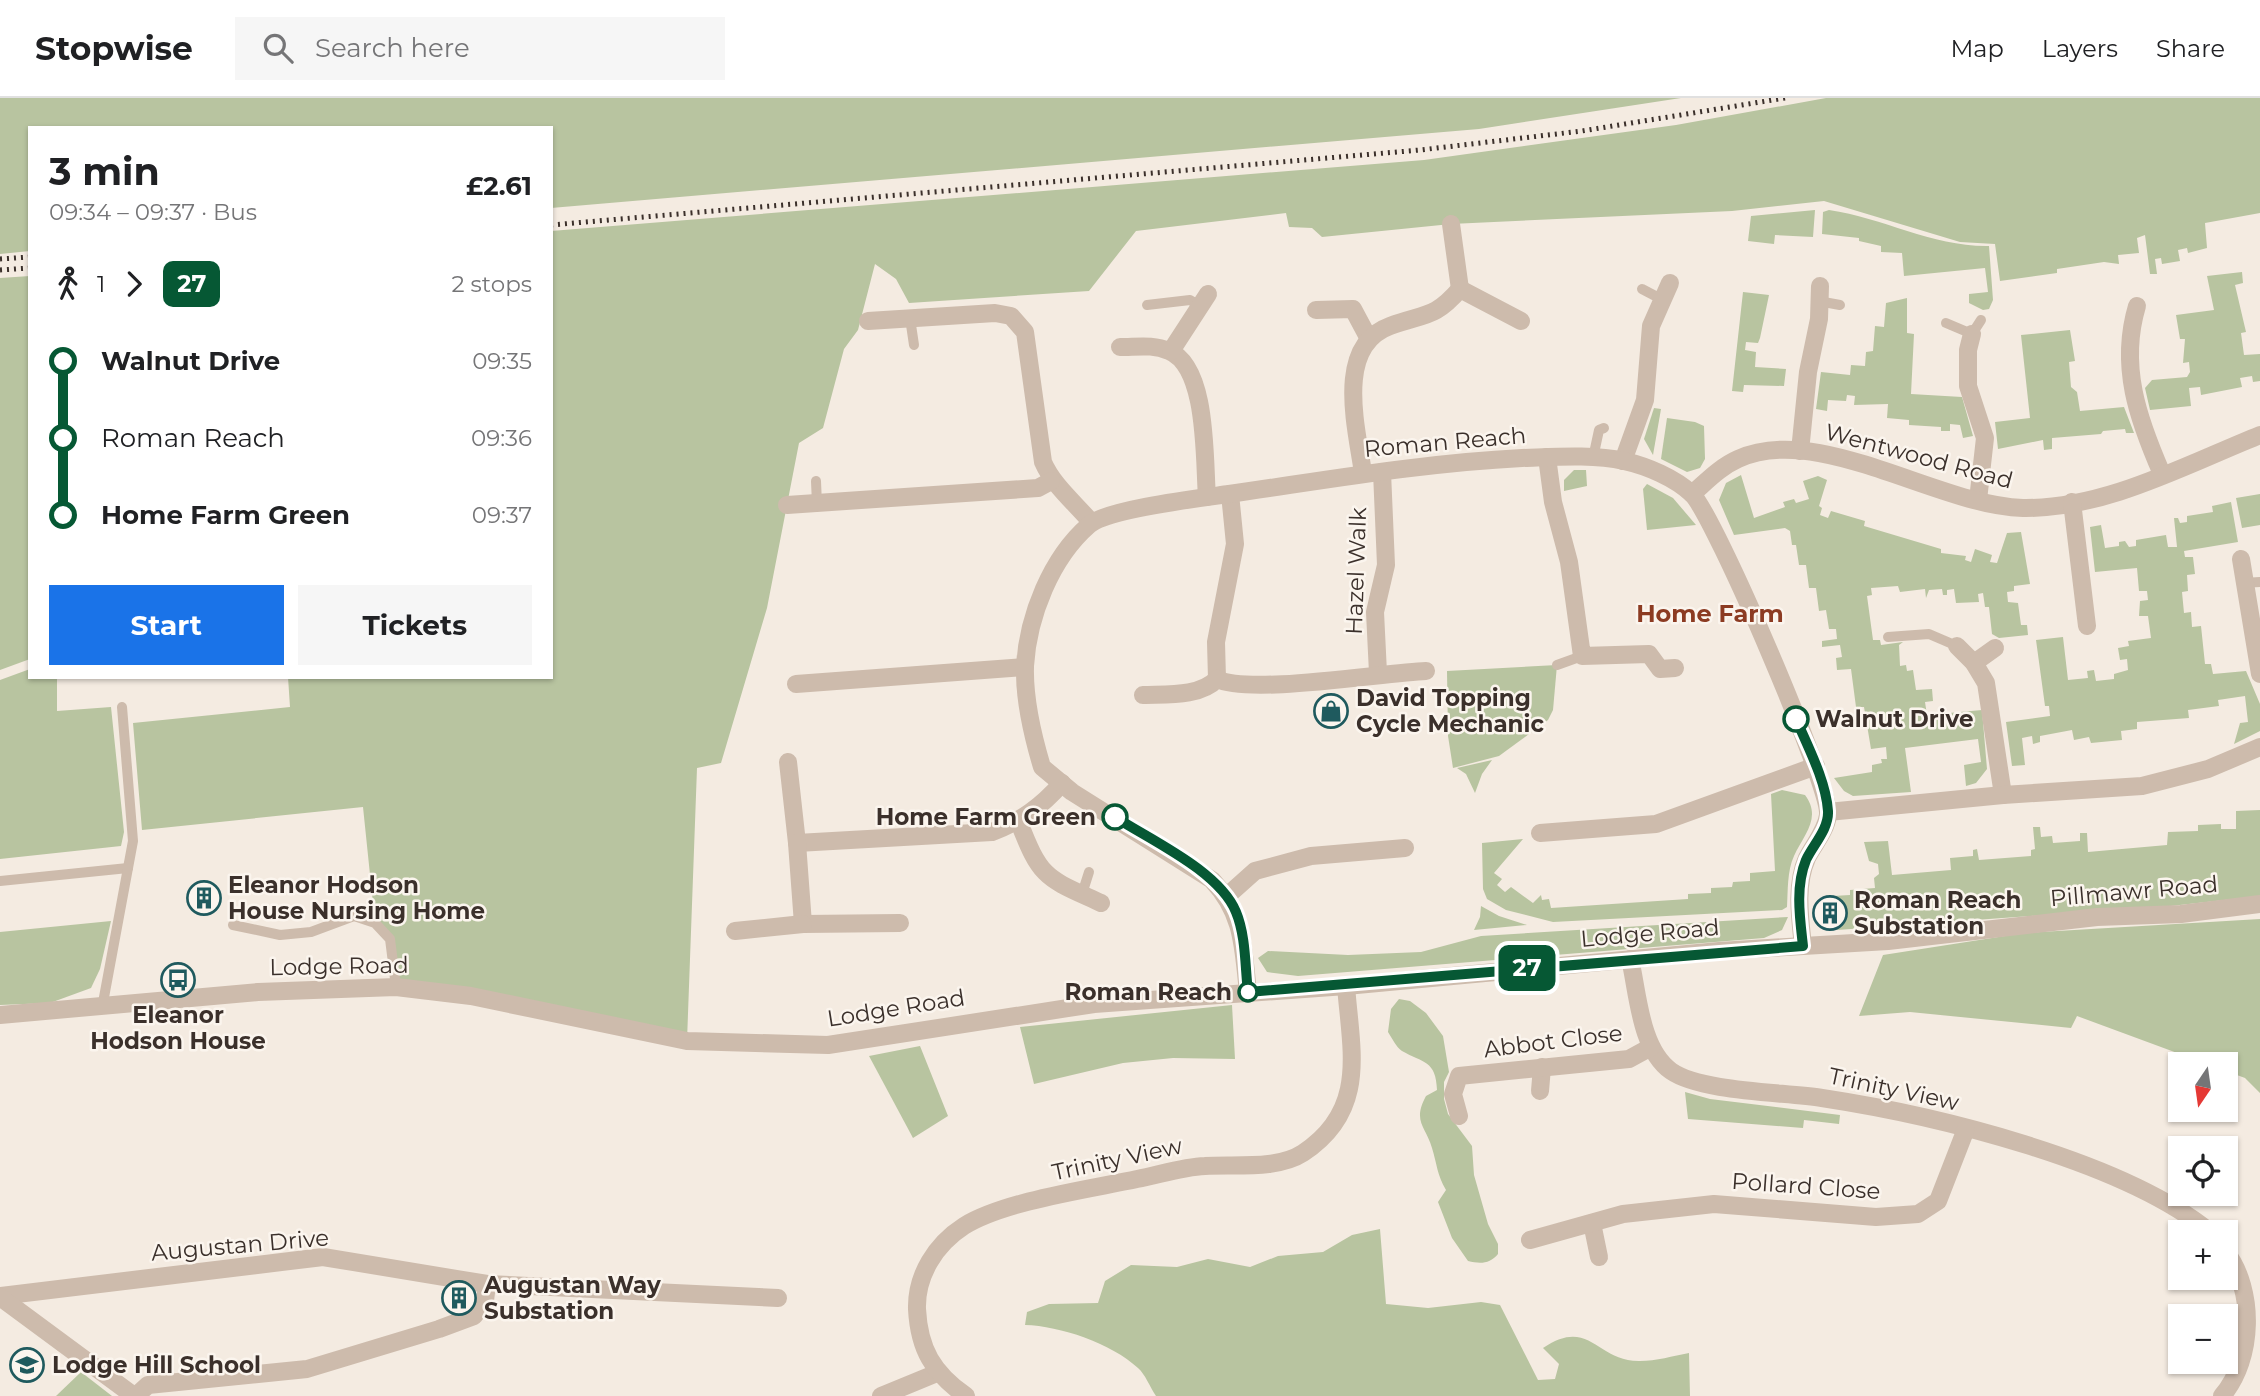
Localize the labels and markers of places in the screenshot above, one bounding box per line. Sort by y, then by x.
place label: David Topping Cycle Mechanic [1356,684,1544,738]
shop icon: David Topping Cycle Mechanic [1312,692,1350,730]
place label: Walnut Drive [1815,705,1973,733]
marker: Walnut Drive [1783,706,1809,732]
place label: Home Farm Green [876,803,1096,831]
marker: Home Farm Green [1102,804,1128,830]
place label: Eleanor Hodson House Nursing Home [228,871,485,925]
building icon: Eleanor Hodson House Nursing Home [185,879,223,917]
place label: Roman Reach Substation [1854,886,2021,940]
building icon: Roman Reach Substation [1811,894,1849,932]
bus stop icon: Eleanor Hodson House [159,961,197,999]
place label: Roman Reach [1065,978,1232,1006]
marker: Roman Reach [1238,982,1258,1002]
place label: Eleanor Hodson House [90,1001,266,1055]
place label: Augustan Way Substation [483,1271,661,1325]
building icon: Augustan Way Substation [440,1279,478,1317]
school or university icon: Lodge Hill School [8,1346,46,1384]
place label: Lodge Hill School [52,1351,261,1379]

